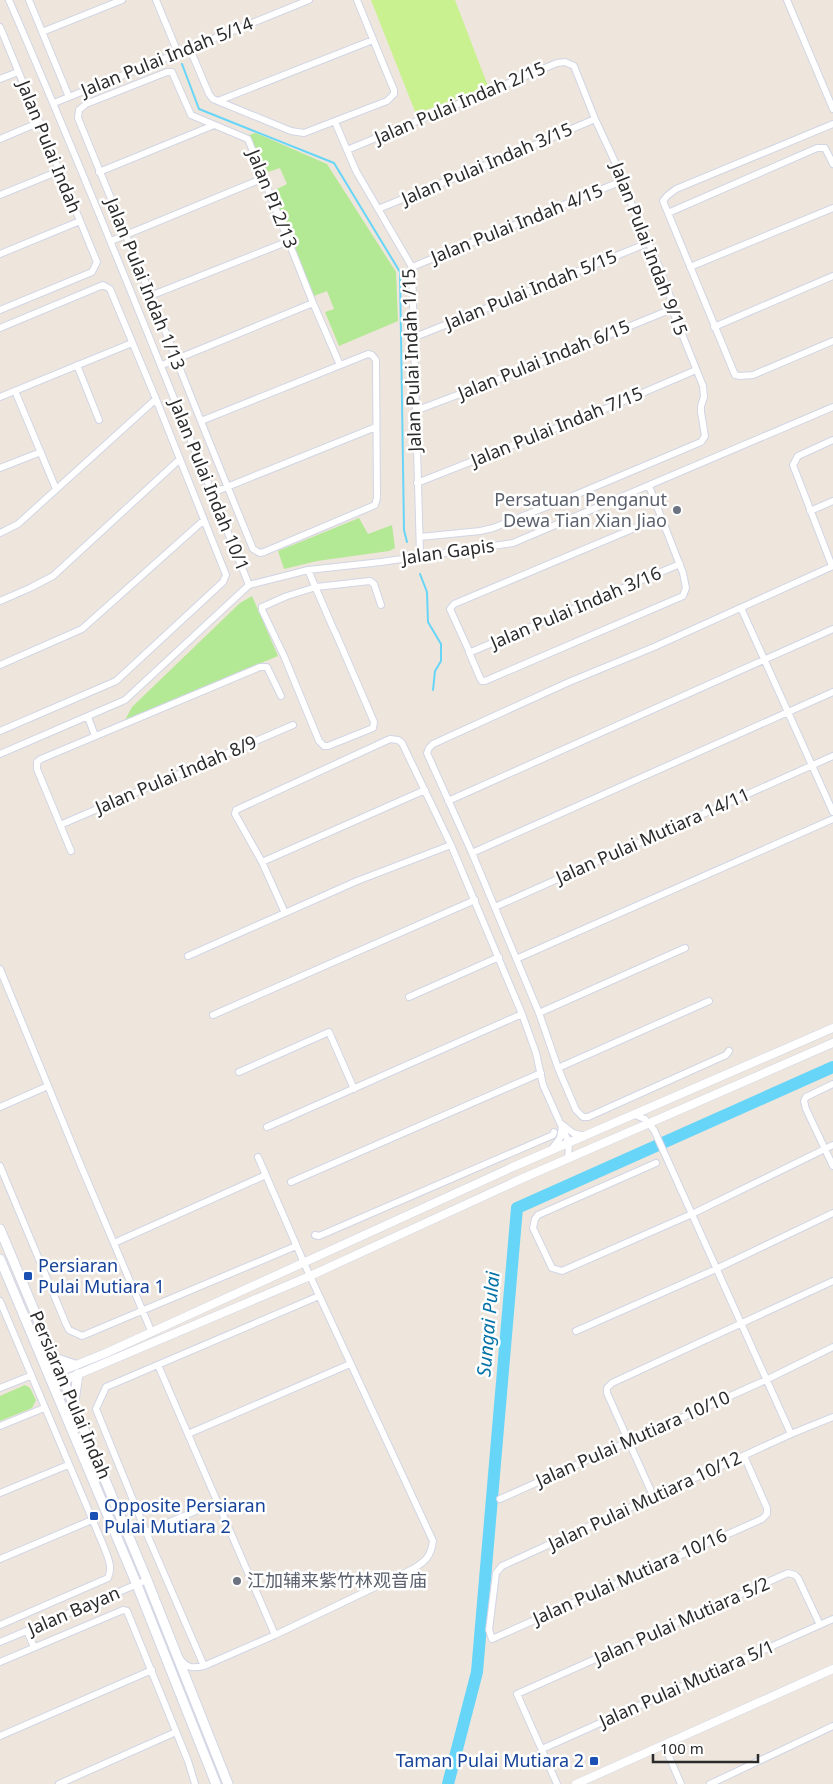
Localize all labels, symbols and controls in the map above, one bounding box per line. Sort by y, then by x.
street label: Jalan Pulai Indah 5/14 [75,11,256,102]
street label: Jalan Pulai Indah 2/15 [369,55,549,150]
street label: Jalan Pulai Indah [12,75,87,217]
street label: Jalan Pulai Indah 3/15 [396,116,576,211]
street label: Jalan PI 2/13 [241,144,304,252]
street label: Jalan Pulai Indah 9/15 [605,157,694,339]
street label: Jalan Pulai Indah 4/15 [425,178,606,269]
street label: Jalan Pulai Indah 1/13 [100,192,191,373]
street label: Jalan Pulai Indah 5/15 [439,244,620,335]
street label: Jalan Pulai Indah 1/15 [396,268,426,454]
street label: Jalan Pulai Indah 6/15 [452,314,633,405]
street label: Jalan Pulai Indah 7/15 [465,381,646,472]
street label: Jalan Pulai Indah 10/1 [164,393,255,574]
place label: Persatuan Penganut Dewa Tian Xian Jiao [494,487,667,532]
marker: Persatuan Penganut Dewa Tian Xian Jiao [671,504,683,516]
street label: Jalan Gapis [398,533,496,570]
street label: Jalan Pulai Indah 3/16 [485,560,665,655]
street label: Jalan Pulai Indah 8/9 [89,729,260,820]
street label: Jalan Pulai Mutiara 14/11 [550,781,753,890]
place label: Persiaran Pulai Mutiara 1 [38,1253,165,1298]
water label: Sungai Pulai [470,1269,506,1378]
marker: Persiaran Pulai Mutiara 1 [22,1270,34,1282]
street label: Persiaran Pulai Indah [25,1307,117,1482]
street label: Jalan Pulai Mutiara 10/10 [530,1384,733,1493]
street label: Jalan Pulai Mutiara 10/12 [543,1445,745,1556]
place label: Opposite Persiaran Pulai Mutiara 2 [104,1493,266,1538]
marker: Opposite Persiaran Pulai Mutiara 2 [88,1510,100,1522]
street label: Jalan Pulai Mutiara 10/16 [527,1522,730,1631]
place label: 江加辅来紫竹林观音庙 [247,1568,427,1592]
street label: Jalan Pulai Mutiara 5/2 [588,1571,773,1670]
marker: 江加辅来紫竹林观音庙 [231,1575,243,1587]
street label: Jalan Bayan [22,1580,123,1641]
street label: Jalan Pulai Mutiara 5/1 [593,1634,778,1733]
scale bar [653,1732,758,1764]
text: 100 m [660,1738,704,1758]
place label: Taman Pulai Mutiara 2 [396,1748,584,1772]
marker: Taman Pulai Mutiara 2 [588,1755,600,1767]

